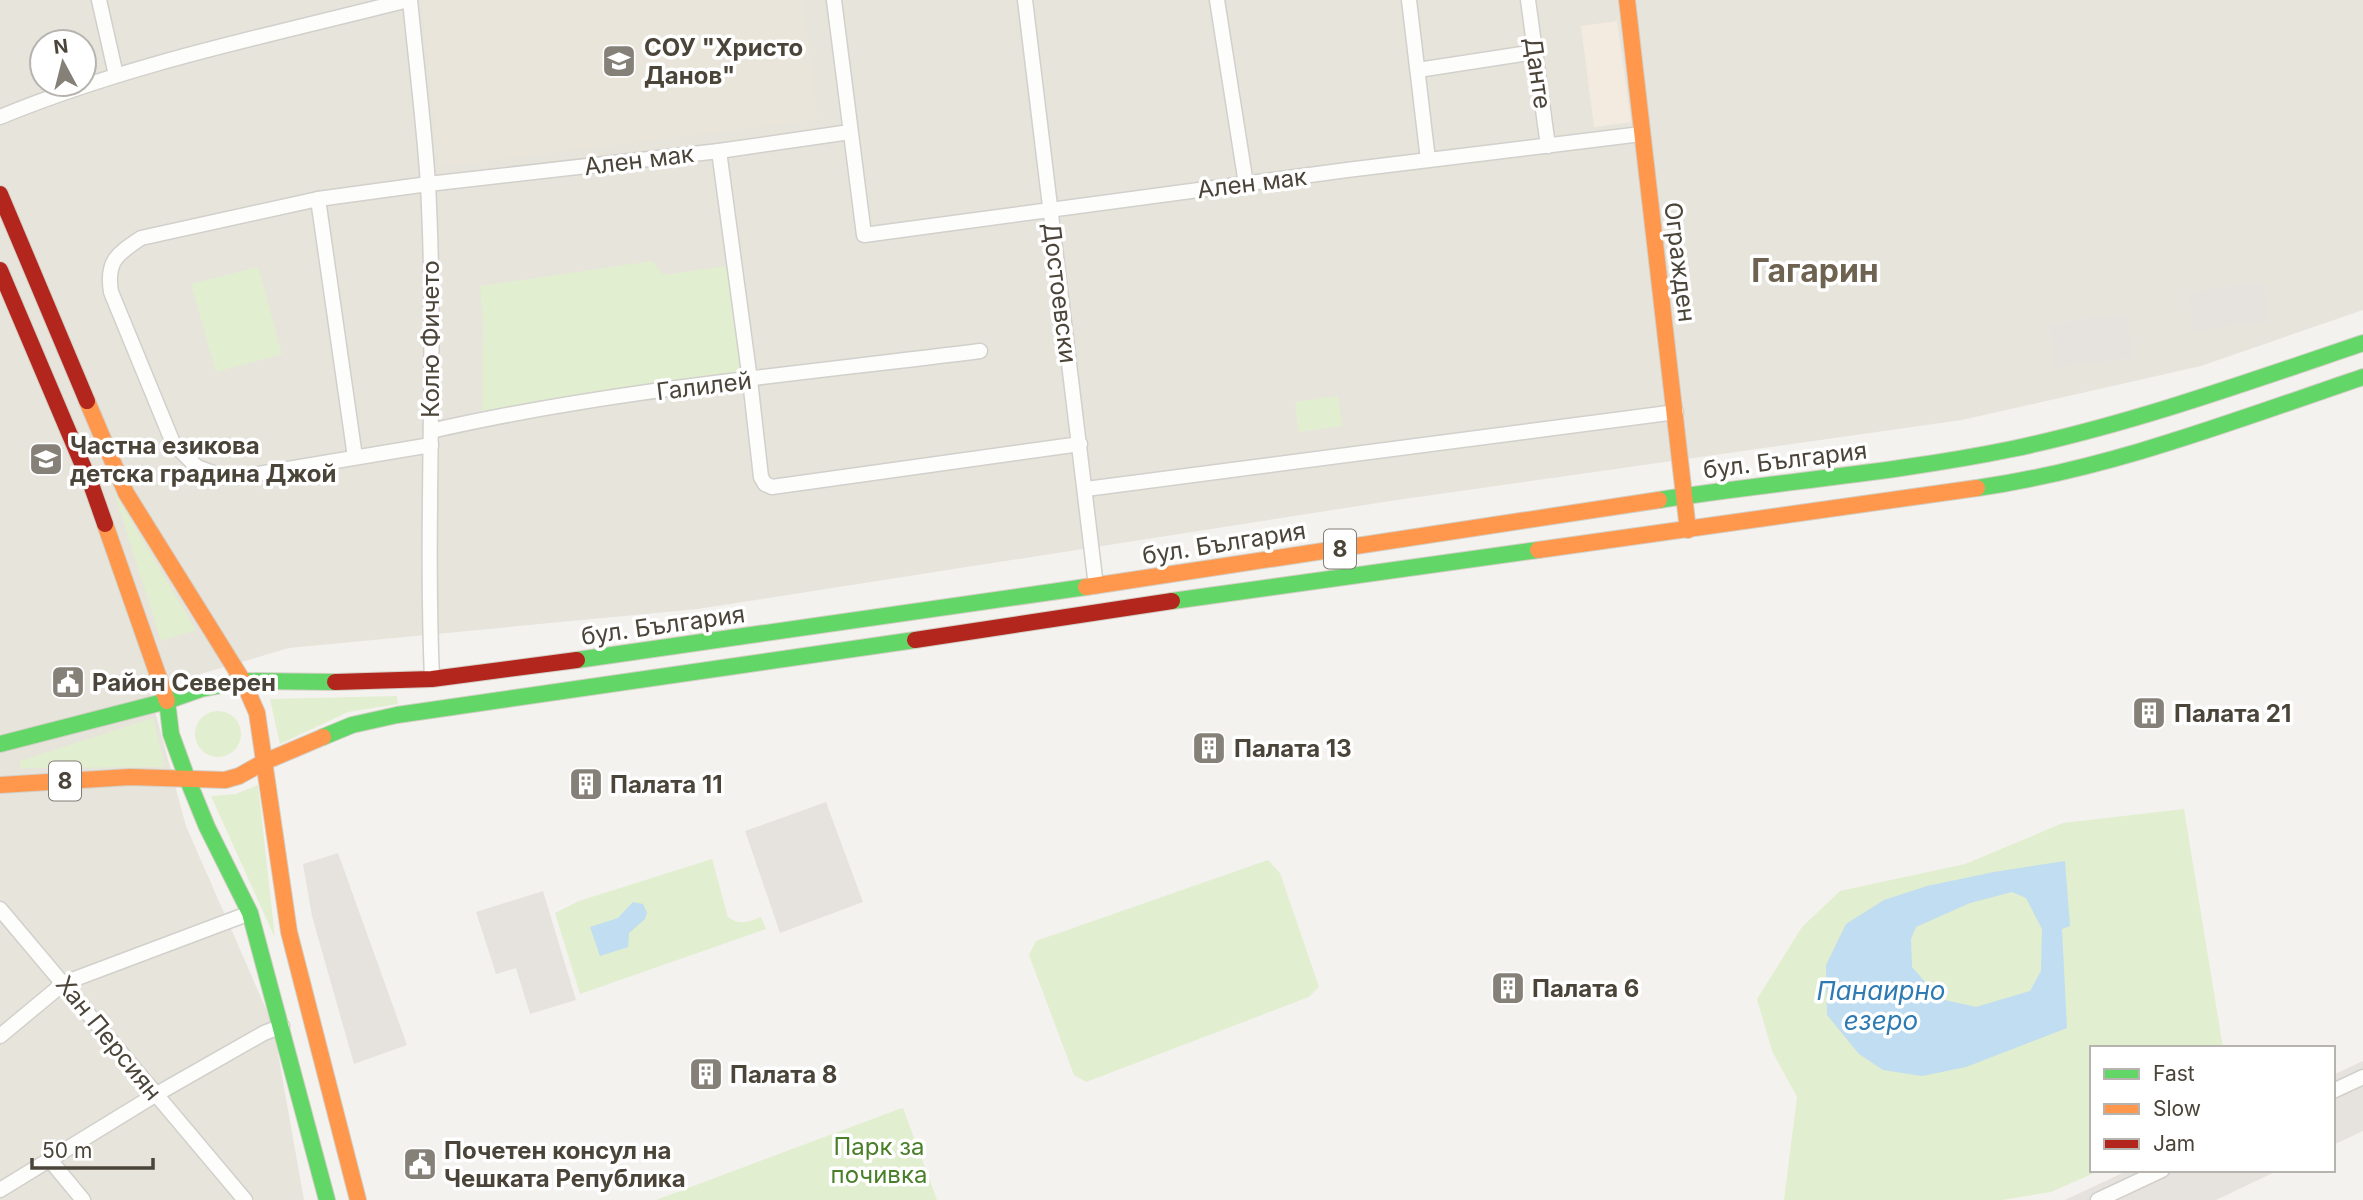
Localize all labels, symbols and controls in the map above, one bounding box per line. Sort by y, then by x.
north arrow [28,28,98,98]
place label: СОУ "Христо Данов" [644,33,803,90]
text: N [52,34,70,59]
street label: Данте [1519,35,1557,111]
school or university icon: СОУ "Христо Данов" [600,42,638,80]
street label: Ален мак [583,139,695,181]
street label: Ален мак [1196,162,1308,204]
street label: Огражден [1658,201,1702,323]
street label: Достоевски [1037,221,1083,365]
district label: Гагарин [1751,251,1879,290]
street label: Колю Фичето [416,260,445,418]
street label: Галилей [655,366,753,406]
place label: Частна езикова детска градина Джой [70,431,336,488]
street label: бул. България [1701,436,1869,484]
school or university icon: Частна езикова детска градина Джой [27,440,65,478]
street label: бул. България [1140,516,1308,570]
road number: 8 [1324,530,1356,568]
street label: бул. България [579,599,747,651]
public building icon: Район Северен [49,663,87,701]
place label: Район Северен [92,668,276,697]
building icon: Палата 21 [2130,694,2168,732]
place label: Палата 21 [2174,699,2291,728]
building icon: Палата 13 [1190,729,1228,767]
place label: Палата 13 [1234,734,1352,763]
road number: 8 [49,762,81,800]
building icon: Палата 11 [567,765,605,803]
place label: Палата 11 [610,770,723,799]
building icon: Палата 6 [1489,969,1527,1007]
street label: Хан Персиян [50,970,168,1106]
place label: Палата 6 [1532,974,1639,1003]
water label: Панаирно езеро [1817,975,1945,1036]
legend [2090,1046,2335,1172]
building icon: Палата 8 [687,1055,725,1093]
place label: Палата 8 [730,1060,837,1089]
text: Fast [2153,1061,2195,1086]
text: Slow [2153,1096,2201,1121]
scale bar [32,1126,152,1170]
text: Jam [2153,1131,2195,1156]
park label: Парк за почивка [831,1132,927,1189]
place label: Почетен консул на Чешката Република [444,1136,686,1193]
text: 50 m [42,1138,92,1163]
public building icon: Почетен консул на Чешката Република [401,1145,439,1183]

